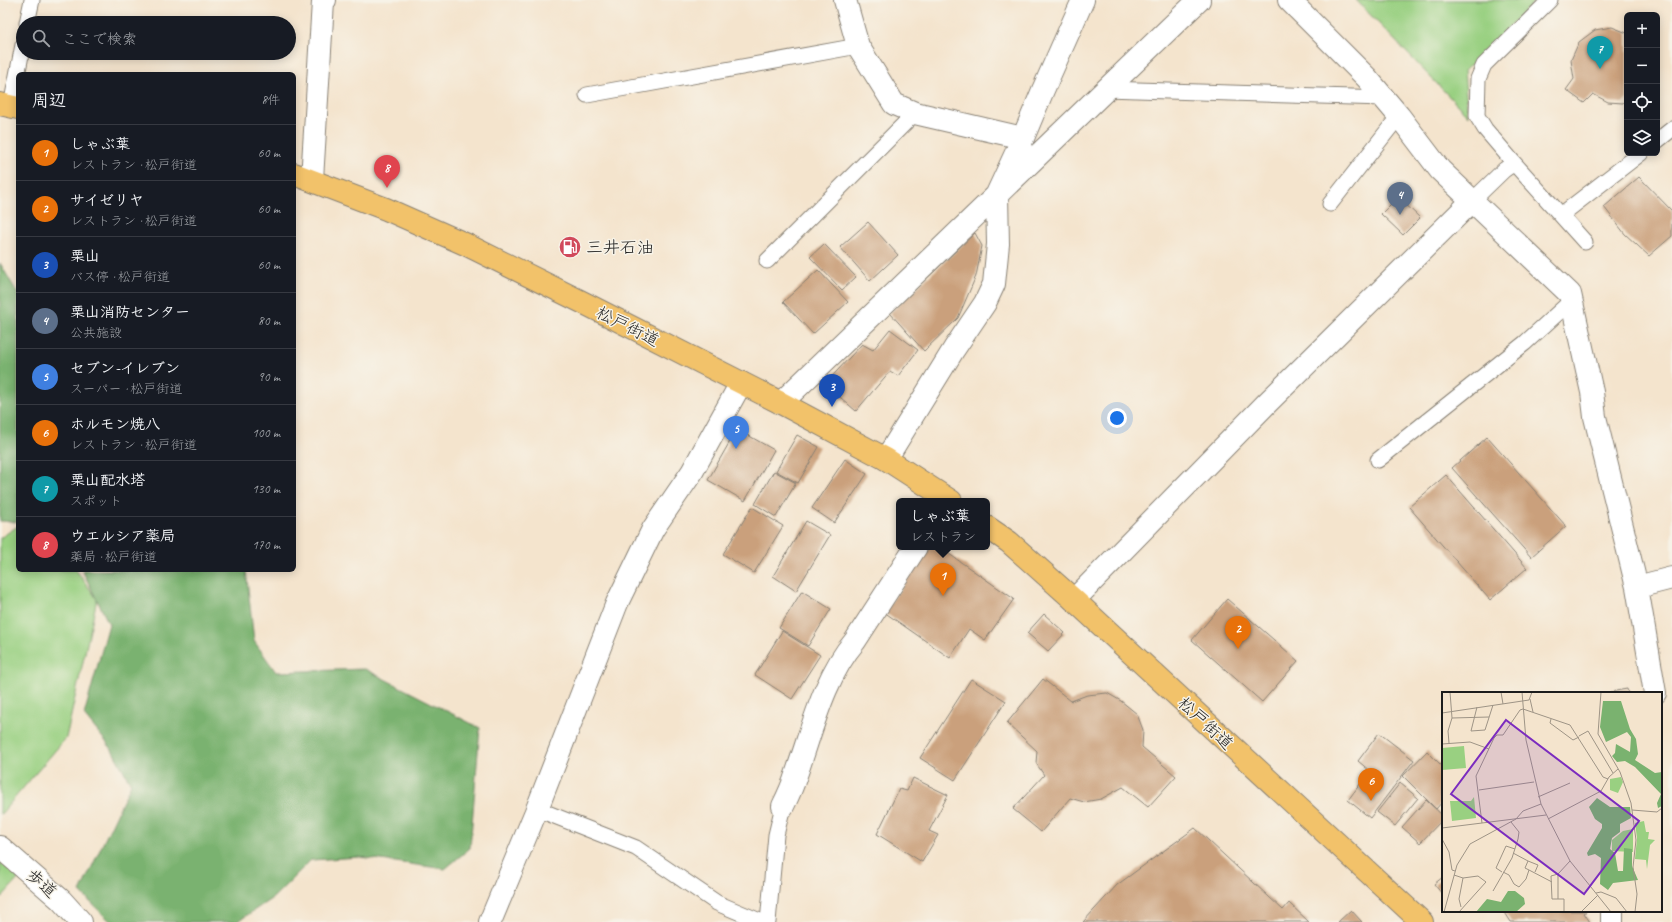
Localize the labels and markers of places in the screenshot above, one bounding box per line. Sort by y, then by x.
pin: 7 [1587,36,1613,69]
pin: 8 [374,155,400,188]
pin: 4 [1387,182,1413,215]
fuel station icon: 三井石油 [557,234,583,260]
place label: 三井石油 [586,237,654,258]
pin: 3 [819,374,845,407]
pin: 5 [723,416,749,449]
pin: 1 [930,563,956,596]
pin: 2 [1225,616,1251,649]
pin: 6 [1358,768,1384,801]

